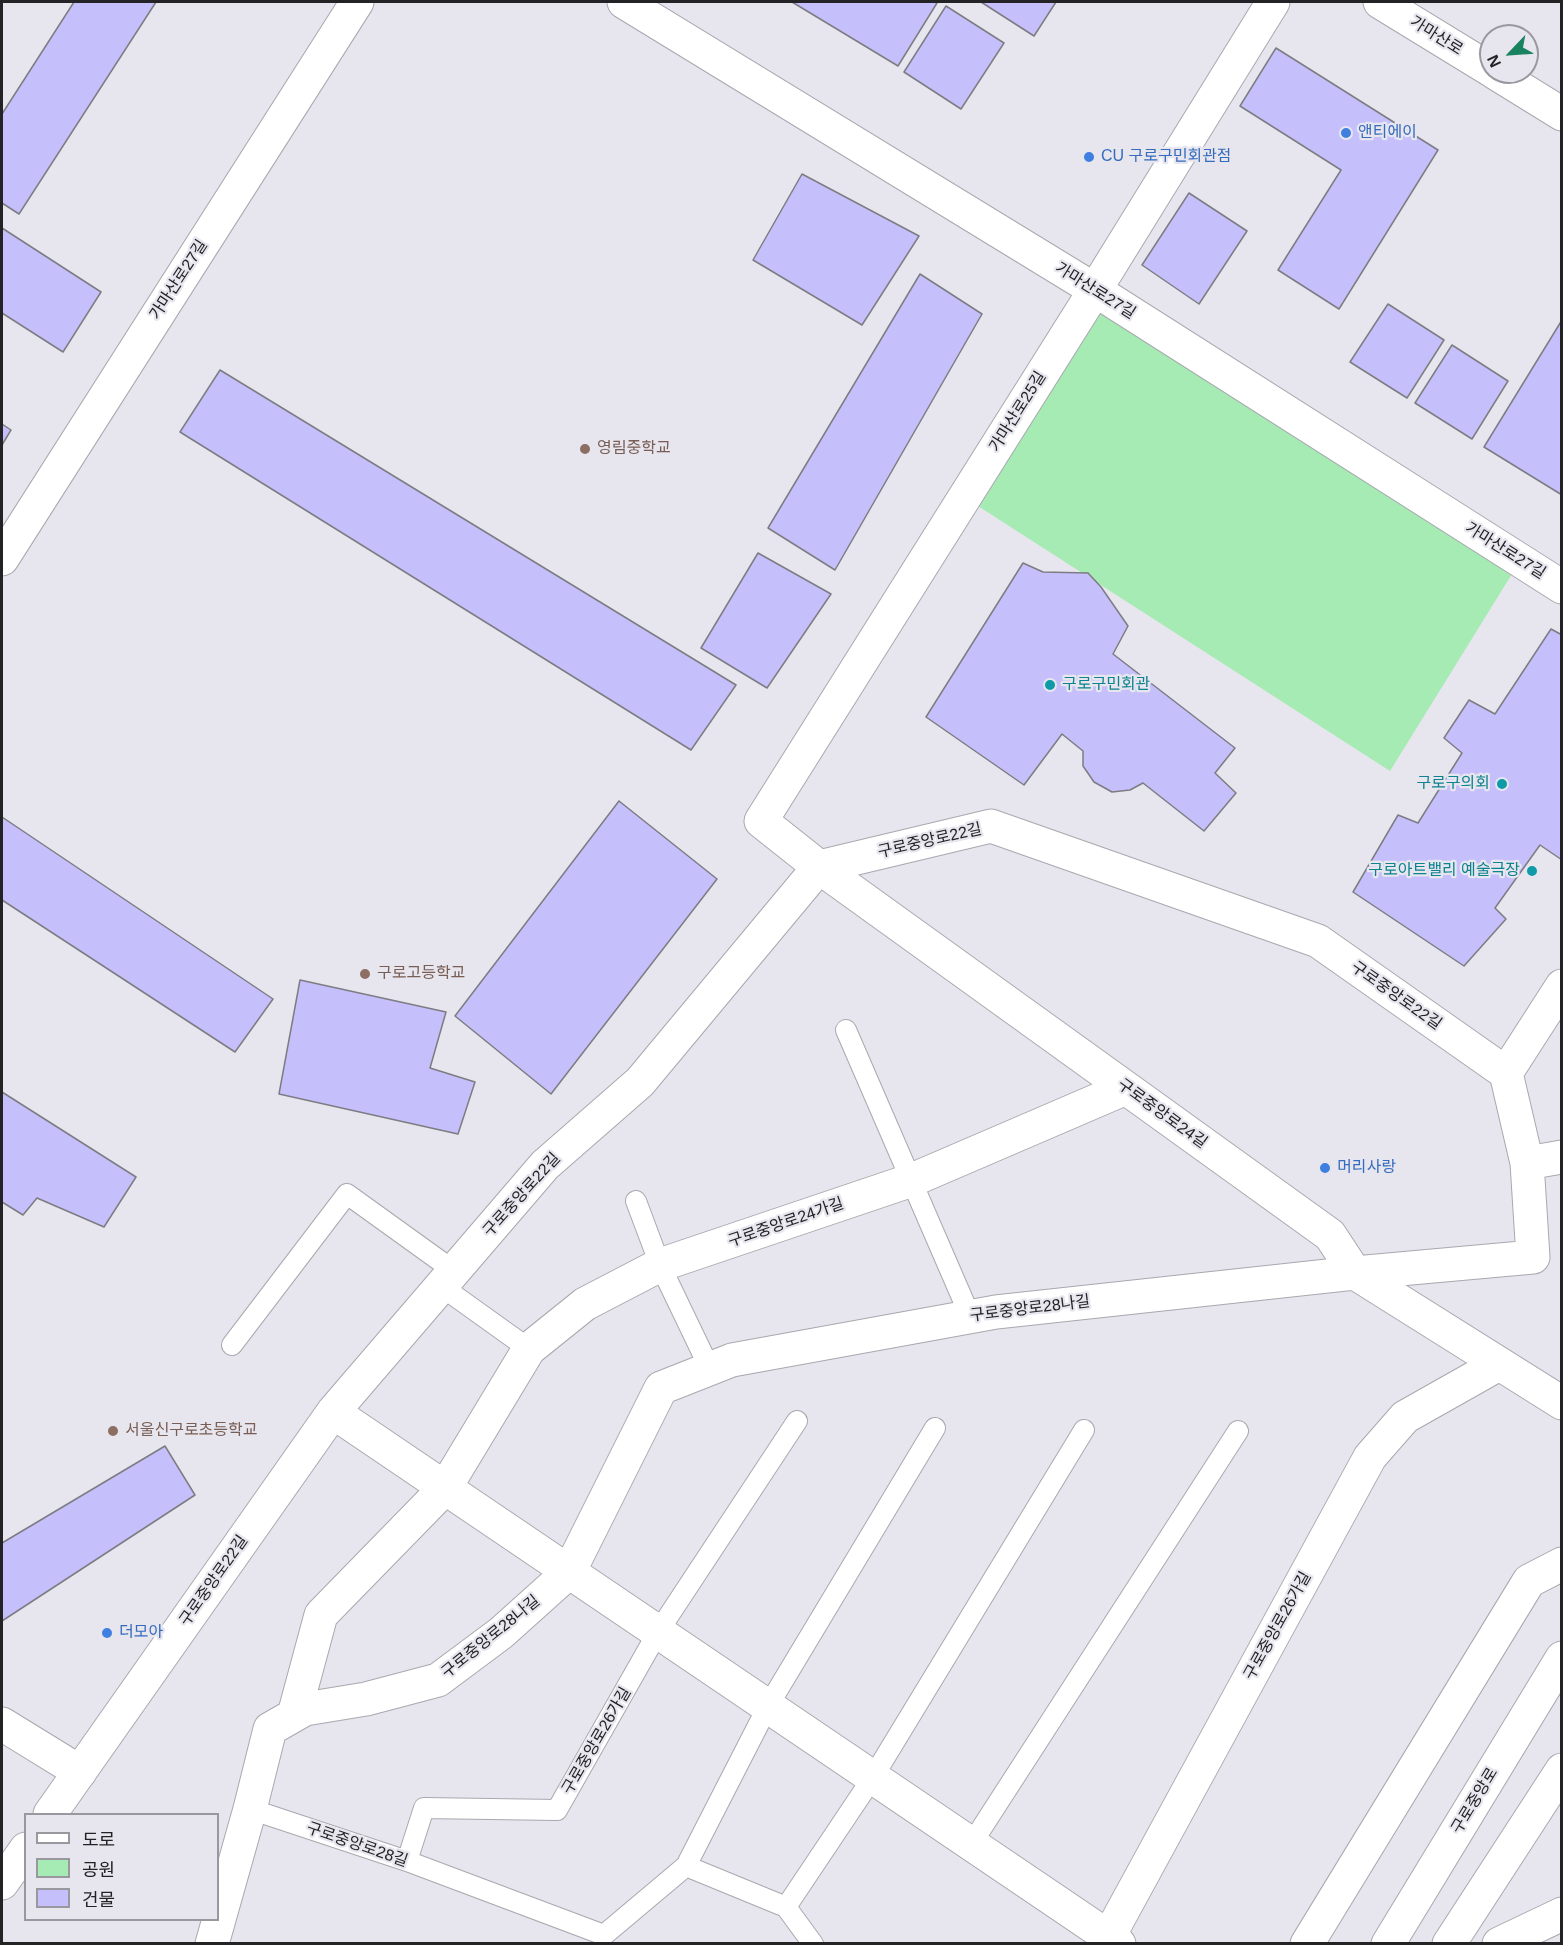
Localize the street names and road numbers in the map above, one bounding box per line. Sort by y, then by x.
street label: 가마산로 [1406,12,1466,60]
street label: 가마산로27길 [146,236,212,324]
street label: 가마산로27길 [1051,259,1139,323]
street label: 가마산로25길 [986,368,1050,456]
street label: 가마산로27길 [1461,519,1549,583]
street label: 구로중앙로22길 [876,820,984,862]
street label: 구로중앙로22길 [1347,958,1445,1034]
street label: 구로중앙로24길 [1113,1075,1211,1153]
street label: 구로중앙로22길 [479,1149,565,1241]
street label: 구로중앙로24가길 [726,1194,846,1252]
street label: 구로중앙로28나길 [969,1292,1091,1326]
street label: 구로중앙로22길 [176,1532,252,1630]
street label: 구로중앙로26가길 [1240,1569,1316,1683]
street label: 구로중앙로28나길 [438,1592,544,1682]
street label: 구로중앙로26가길 [558,1684,636,1798]
street label: 구로중앙로 [1448,1765,1502,1837]
street label: 구로중앙로28길 [304,1819,410,1871]

